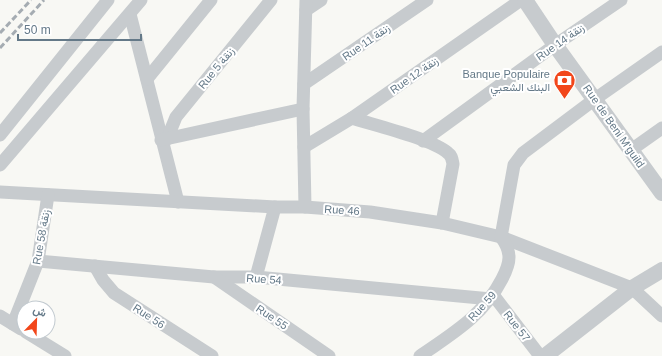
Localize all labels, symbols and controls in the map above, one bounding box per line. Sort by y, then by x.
scale bar [18,16,141,42]
street label: Rue 11 زنقة [340,21,393,64]
street label: Rue 14 زنقة [534,21,587,64]
text: 50 m [24,23,51,37]
street label: Rue 5 زنقة [196,45,237,92]
street label: Rue 12 زنقة [388,54,441,97]
bank icon: Banque Populaire البنك الشعبي [552,67,578,100]
place label: Banque Populaire البنك الشعبي [463,68,550,97]
street label: Rue de Beni M'guild [581,82,647,170]
street label: Rue 46 [324,203,360,217]
street label: Rue 58 زنقة [30,208,53,266]
street label: Rue 54 [246,272,282,286]
street label: Rue 59 [466,289,498,323]
north arrow [16,300,56,340]
street label: Rue 56 [131,301,167,331]
street label: Rue 55 [254,302,290,332]
text: ش [31,303,48,320]
street label: Rue 57 [501,308,533,344]

